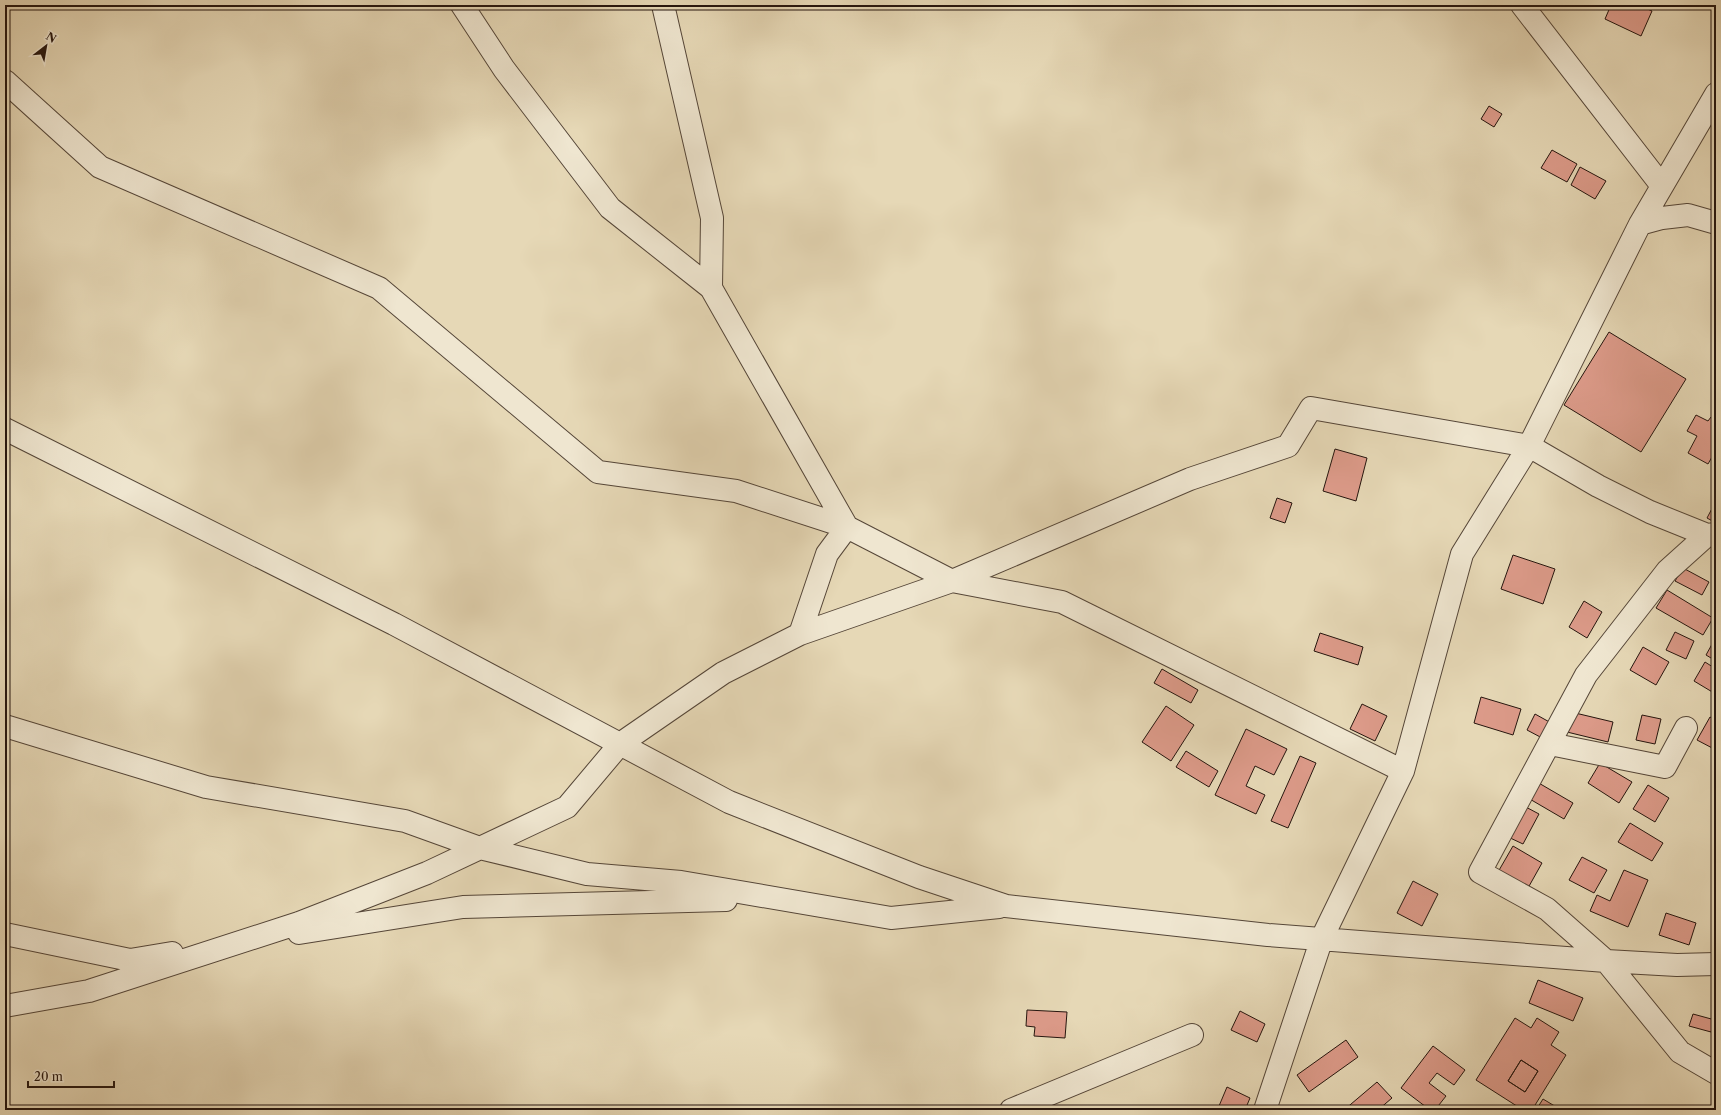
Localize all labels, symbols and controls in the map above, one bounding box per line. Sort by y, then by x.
north arrow [26,26,66,66]
text: N [43,29,59,46]
scale bar [28,1063,114,1089]
text: 20 m [34,1069,63,1084]

